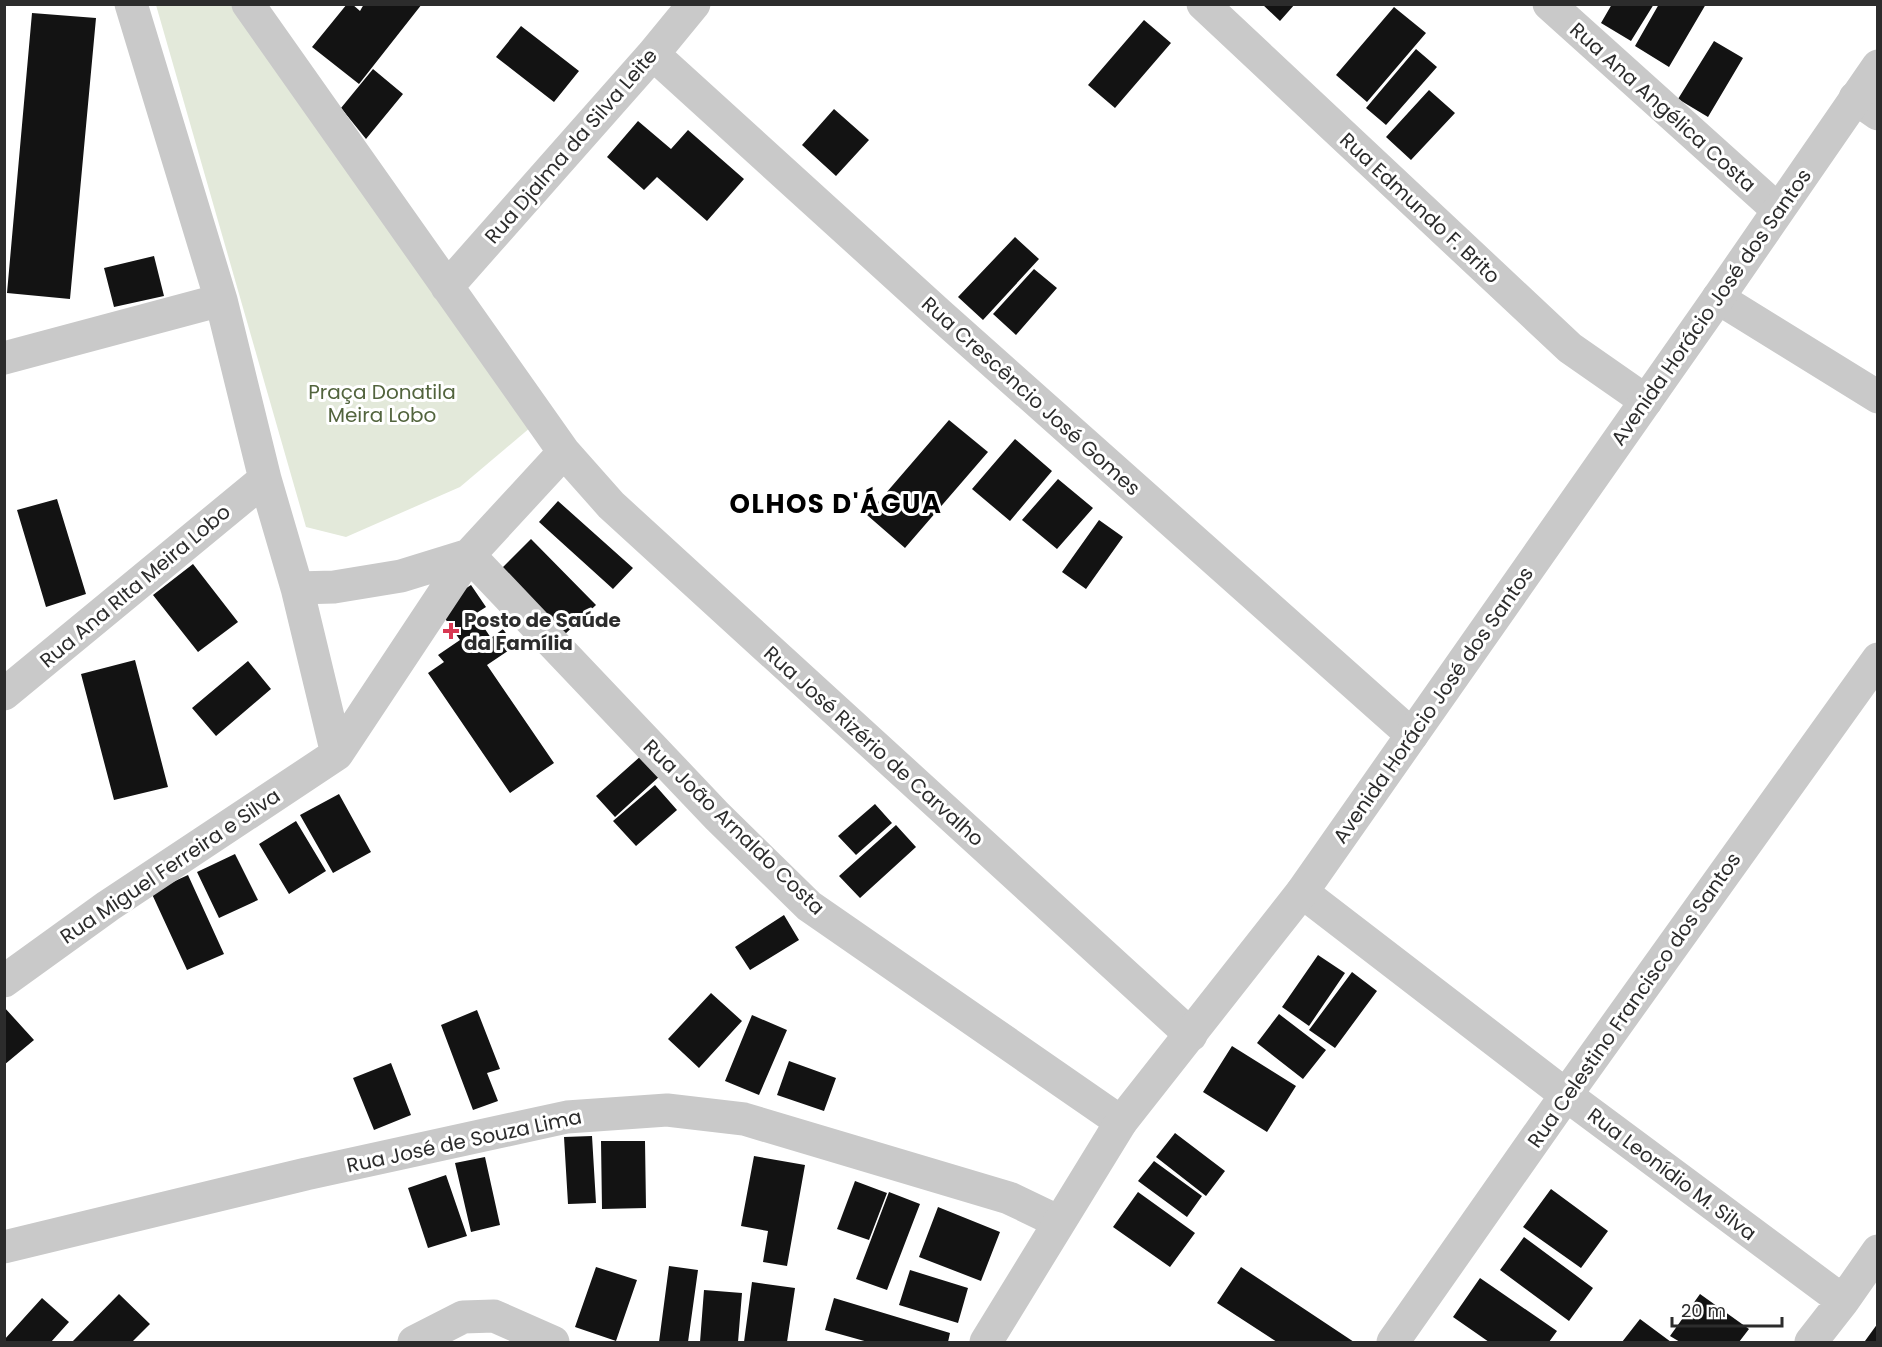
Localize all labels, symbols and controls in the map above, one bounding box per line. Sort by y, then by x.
street label: Rua Ana Angélica Costa [1564,16,1762,198]
street label: Rua Djalma da Silva Leite [478,42,664,250]
street label: Rua Edmundo F. Brito [1334,126,1506,290]
street label: Avenida Horácio José dos Santos [1604,163,1818,451]
street label: Rua Crescêncio José Gomes [916,290,1146,502]
park label: Praça Donatila Meira Lobo [308,378,456,429]
district label: OLHOS D'ÁGUA [730,486,942,522]
street label: Rua Ana RIta Meira Lobo [34,498,236,674]
street label: Avenida Horácio José dos Santos [1326,561,1540,849]
place label: Posto de Saúde da Família [464,606,621,657]
marker: Posto de Saúde da Família [442,622,460,640]
street label: Rua José Rizério de Carvalho [758,639,990,853]
street label: Rua João Arnaldo Costa [637,733,831,921]
street label: Rua Miguel Ferreira e Silva [54,782,286,950]
street label: Rua Celestino Francisco dos Santos [1521,847,1747,1153]
street label: Rua Leonídio M. Silva [1582,1101,1762,1247]
street label: Rua José de Souza Lima [344,1102,584,1180]
scale bar [1672,1290,1782,1328]
text: 20 m [1681,1298,1726,1323]

